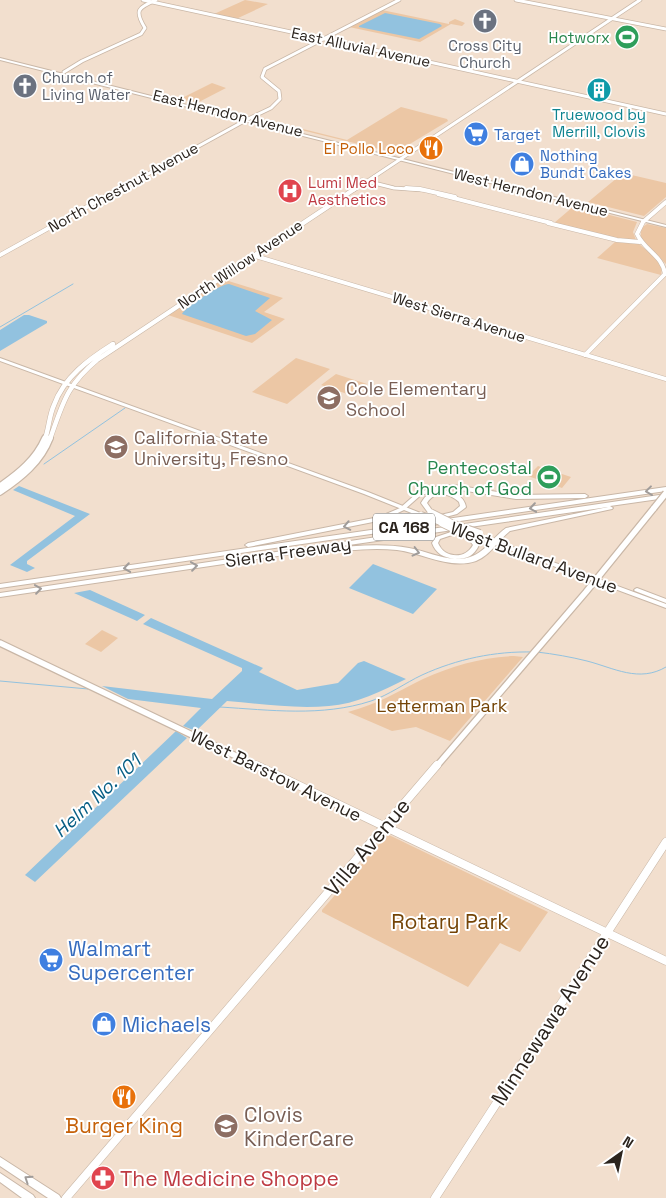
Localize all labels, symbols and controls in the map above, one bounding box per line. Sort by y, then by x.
church icon: Cross City Church [472,8,498,34]
street label: East Alluvial Avenue [290,23,433,71]
sports icon: Hotworx [614,24,640,50]
place label: Hotworx [549,28,610,47]
place label: Cross City Church [448,36,522,72]
place label: Church of Living Water [42,68,131,104]
church icon: Church of Living Water [12,73,38,99]
building icon: Truewood by Merrill, Clovis [586,77,612,103]
street label: East Herndon Avenue [151,85,305,141]
place label: Truewood by Merrill, Clovis [552,105,646,141]
supermarket icon: Target [463,121,489,147]
place label: Target [494,125,541,144]
restaurant icon: El Pollo Loco [418,135,444,161]
street label: North Chestnut Avenue [45,138,202,236]
place label: El Pollo Loco [324,139,414,158]
place label: Nothing Bundt Cakes [540,146,632,182]
shop icon: Nothing Bundt Cakes [509,151,535,177]
street label: West Herndon Avenue [452,164,610,220]
place label: Lumi Med Aesthetics [308,173,386,209]
hospital icon: Lumi Med Aesthetics [277,178,303,204]
street label: North Willow Avenue [174,215,306,313]
street label: West Sierra Avenue [390,288,528,346]
place label: Cole Elementary School [346,377,487,421]
school or university icon: Cole Elementary School [316,385,342,411]
place label: California State University, Fresno [134,426,288,470]
school or university icon: California State University, Fresno [103,434,129,460]
place label: Pentecostal Church of God [408,456,532,500]
sports icon: Pentecostal Church of God [536,464,562,490]
one-way arrow [645,485,653,496]
one-way arrow [528,502,537,512]
road number: CA 168 [373,514,435,540]
street label: West Bullard Avenue [447,516,621,598]
one-way arrow [343,520,351,531]
street label: Sierra Freeway [223,532,353,572]
one-way arrow [411,546,420,557]
one-way arrow [190,561,198,571]
one-way arrow [122,562,131,572]
one-way arrow [35,584,43,595]
park label: Letterman Park [377,694,508,717]
street label: West Barstow Avenue [187,724,365,826]
water label: Helm No. 101 [48,748,148,843]
street label: Villa Avenue [318,792,416,902]
park label: Rotary Park [391,908,509,935]
street label: Minnewawa Avenue [485,930,615,1110]
place label: Walmart Supercenter [68,935,195,986]
supermarket icon: Walmart Supercenter [38,947,64,973]
shop icon: Michaels [91,1011,117,1037]
place label: Michaels [122,1011,211,1038]
restaurant icon: Burger King [111,1084,137,1110]
place label: Clovis KinderCare [244,1101,354,1152]
place label: Burger King [65,1112,183,1139]
school or university icon: Clovis KinderCare [213,1113,239,1139]
north arrow [596,1128,646,1178]
text: N [619,1132,637,1152]
pharmacy icon: The Medicine Shoppe [90,1165,116,1191]
place label: The Medicine Shoppe [120,1165,339,1192]
one-way arrow [25,1176,34,1185]

